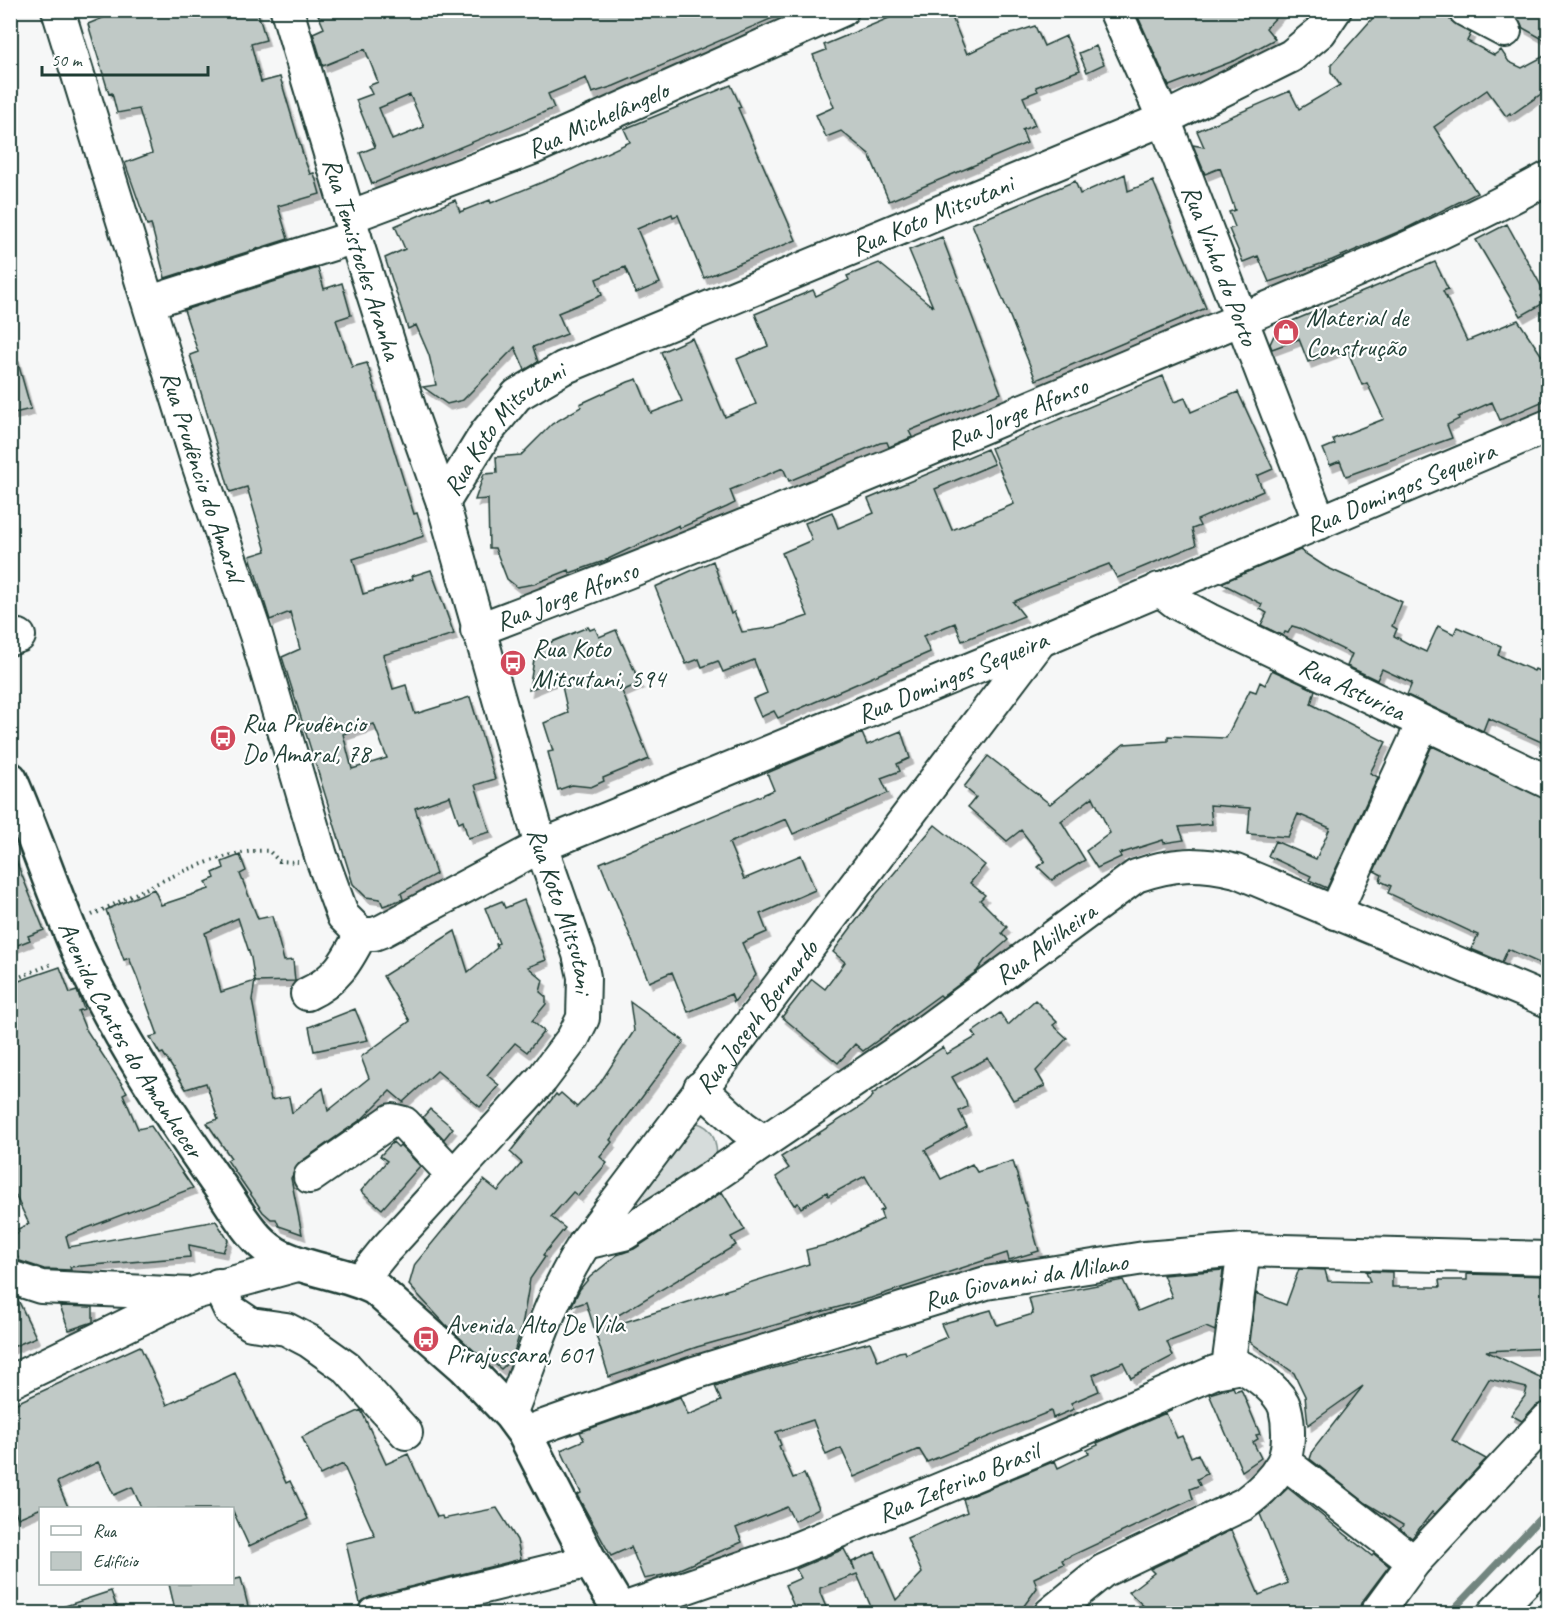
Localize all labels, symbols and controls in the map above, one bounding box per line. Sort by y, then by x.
scale bar [42,39,208,77]
text: 50 m [51,49,84,71]
street label: Rua Michelângelo [522,73,676,166]
street label: Rua Temistocles Aranha [315,154,409,365]
street label: Rua Koto Mitsutani [846,166,1021,264]
street label: Rua Vinho do Porto [1174,180,1266,352]
place label: Material de Construção [1306,301,1410,364]
shop icon: Material de Construção [1271,317,1301,347]
street label: Rua Koto Mitsutani [436,353,574,502]
street label: Rua Prudêncio do Amaral [153,367,254,590]
street label: Rua Jorge Afonso [942,368,1094,457]
street label: Rua Domingos Sequeira [1301,433,1502,543]
street label: Rua Jorge Afonso [491,553,644,638]
street label: Rua Domingos Sequeira [852,622,1054,731]
place label: Rua Koto Mitsutani, 594 [532,632,668,695]
bus stop icon: Rua Koto Mitsutani, 594 [498,648,528,678]
street label: Rua Asturica [1294,650,1412,729]
place label: Rua Prudêncio Do Amaral, 78 [242,707,372,770]
bus stop icon: Rua Prudêncio Do Amaral, 78 [208,723,238,753]
street label: Rua Koto Mitsutani [520,824,600,997]
street label: Rua Abilheira [988,894,1105,992]
street label: Avenida Cantos do Amanhecer [51,916,213,1167]
street label: Rua Joseph Bernardo [688,932,826,1100]
street label: Rua Giovanni da Milano [919,1245,1132,1318]
place label: Avenida Alto De Vila Pirajussara, 601 [446,1308,626,1371]
bus stop icon: Avenida Alto De Vila Pirajussara, 601 [411,1324,441,1354]
street label: Rua Zeferino Brasil [873,1432,1048,1530]
legend [39,1507,234,1585]
text: Rua [93,1520,118,1542]
text: Edifício [93,1550,139,1572]

